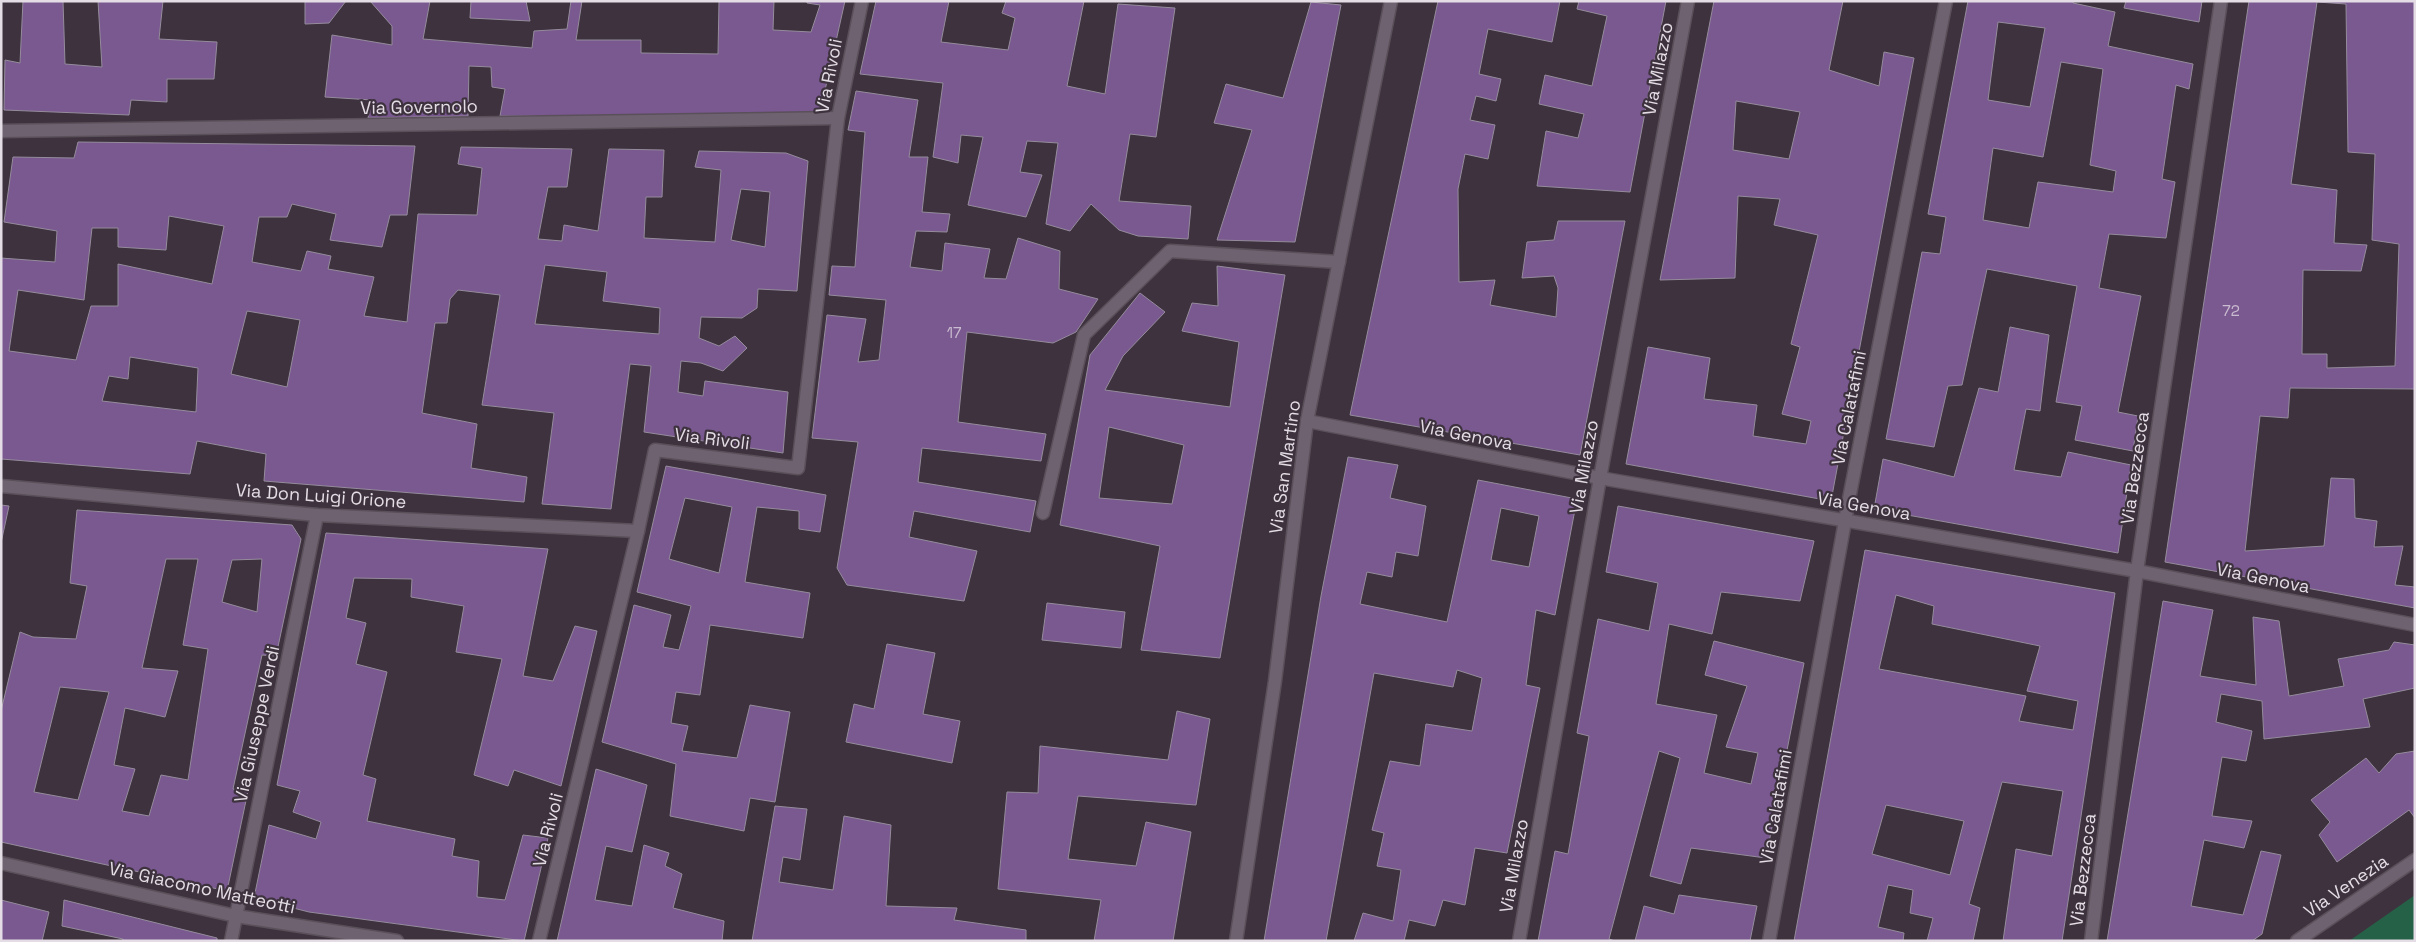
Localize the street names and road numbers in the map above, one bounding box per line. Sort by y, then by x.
street label: Via Milazzo [1637,20,1678,118]
street label: Via Rivoli [810,37,847,115]
street label: Via Governolo [360,94,478,119]
street label: Via Calatafimi [1826,349,1871,467]
street label: Via San Martino [1264,398,1305,535]
street label: Via Bezzecca [2115,410,2154,526]
street label: Via Genova [1417,414,1515,455]
street label: Via Milazzo [1564,418,1603,516]
street label: Via Rivoli [673,422,751,455]
street label: Via Don Luigi Orione [235,478,407,513]
street label: Via Genova [1815,486,1913,525]
street label: Via Genova [2214,557,2312,598]
street label: Via Giuseppe Verdi [229,643,284,804]
street label: Via Calatafimi [1754,748,1797,866]
street label: Via Rivoli [527,790,568,869]
street label: Via Bezzecca [2064,812,2101,928]
street label: Via Milazzo [1494,817,1533,915]
street label: Via Venezia [2299,849,2392,922]
street label: Via Giacomo Matteotti [107,856,298,919]

